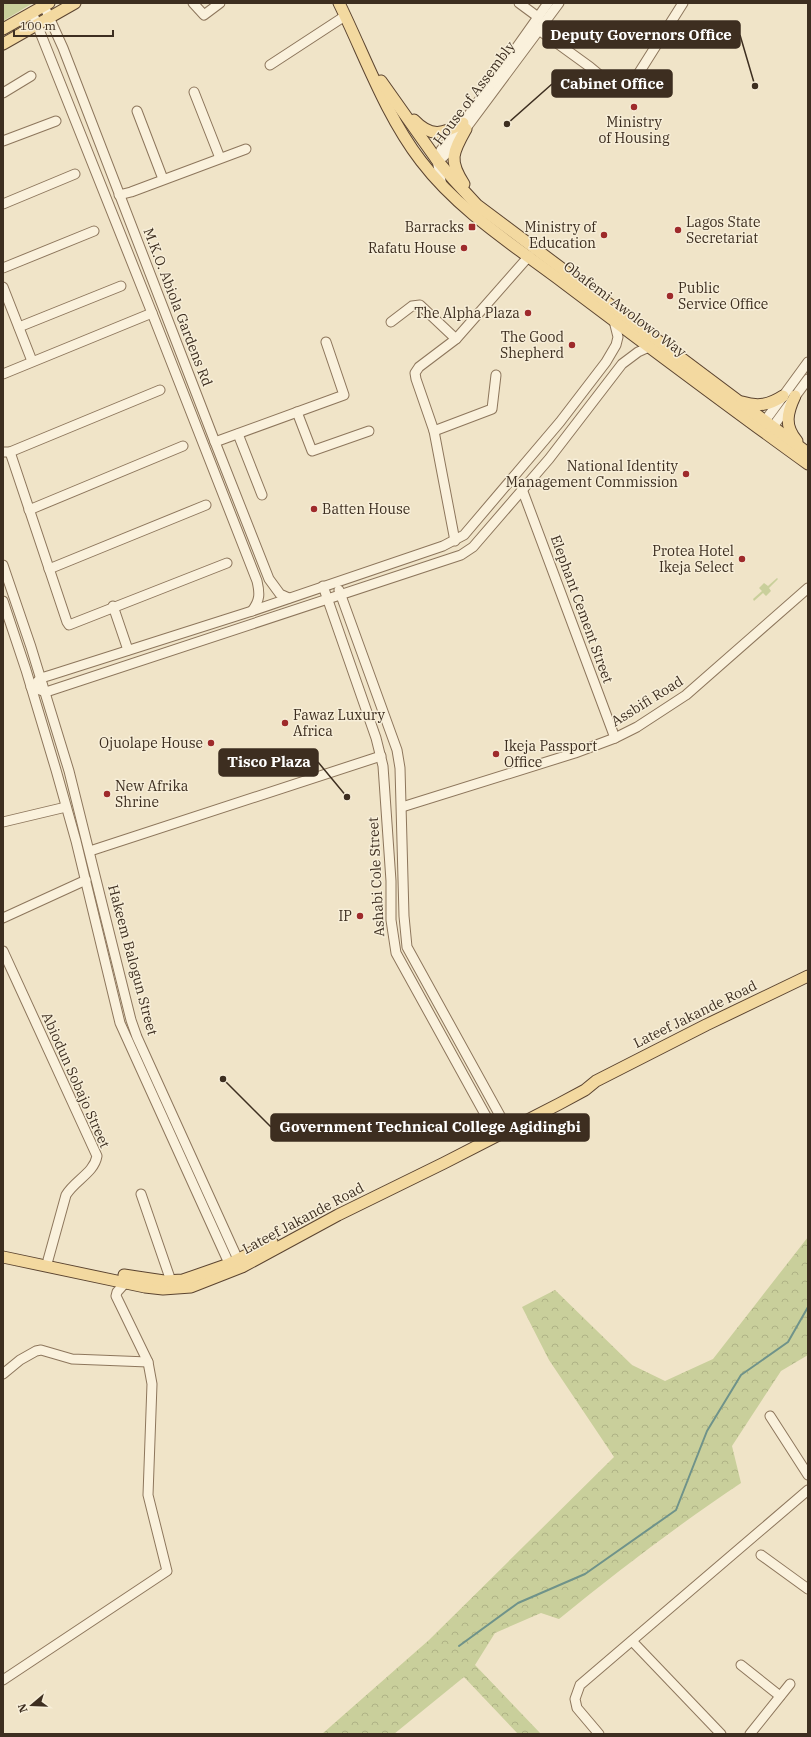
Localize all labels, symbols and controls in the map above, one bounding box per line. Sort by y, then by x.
scale bar [14,12,113,38]
text: 100 m [20,18,56,33]
callout: Deputy Governors Office [543,21,740,48]
text: Deputy Governors Office [550,25,732,44]
street label: House of Assembly [429,37,519,148]
callout: Cabinet Office [552,70,672,97]
text: Cabinet Office [560,74,664,93]
marker: Ministry of Housing [629,102,639,112]
place label: Ministry of Housing [598,113,670,147]
place label: Lagos State Secretariat [686,213,761,247]
place label: Barracks [405,218,464,236]
place label: Ministry of Education [524,218,597,252]
marker: Barracks [467,222,477,232]
street label: M.K.O. Abiola Gardens Rd [139,225,217,389]
marker: Lagos State Secretariat [673,225,683,235]
marker: Ministry of Education [599,230,609,240]
place label: Rafatu House [368,239,456,257]
marker: Rafatu House [459,243,469,253]
street label: Obafemi Awolowo Way [560,257,690,361]
place label: Public Service Office [678,279,768,313]
marker: Public Service Office [665,291,675,301]
place label: The Alpha Plaza [414,304,520,322]
marker: The Alpha Plaza [523,308,533,318]
place label: The Good Shepherd [500,328,564,362]
marker: The Good Shepherd [567,340,577,350]
place label: National Identity Management Commission [506,457,679,491]
marker: National Identity Management Commission [681,469,691,479]
place label: Batten House [322,500,410,518]
marker: Batten House [309,504,319,514]
street label: Elephant Cement Street [547,532,617,686]
place label: Protea Hotel Ikeja Select [652,542,734,576]
marker: Protea Hotel Ikeja Select [737,554,747,564]
street label: Assbifi Road [608,672,687,730]
place label: Fawaz Luxury Africa [293,706,385,740]
marker: Fawaz Luxury Africa [280,718,290,728]
place label: Ojuolape House [99,734,203,752]
place label: Ikeja Passport Office [504,737,597,771]
marker: Ojuolape House [206,738,216,748]
callout: Tisco Plaza [219,749,318,776]
marker: Ikeja Passport Office [491,749,501,759]
text: Tisco Plaza [227,752,311,771]
place label: New Afrika Shrine [115,777,189,811]
marker: New Afrika Shrine [102,789,112,799]
street label: Ashabi Cole Street [364,817,388,937]
street label: Hakeem Balogun Street [104,883,162,1037]
place label: IP [338,907,352,925]
marker: IP [355,911,365,921]
street label: Lateef Jakande Road [630,976,760,1052]
street label: Abiodun Sobajo Street [38,1009,114,1151]
callout: Government Technical College Agidingbi [271,1114,589,1141]
text: Government Technical College Agidingbi [279,1117,581,1136]
street label: Lateef Jakande Road [239,1178,367,1258]
north arrow [12,1685,52,1725]
text: N [14,1702,31,1715]

